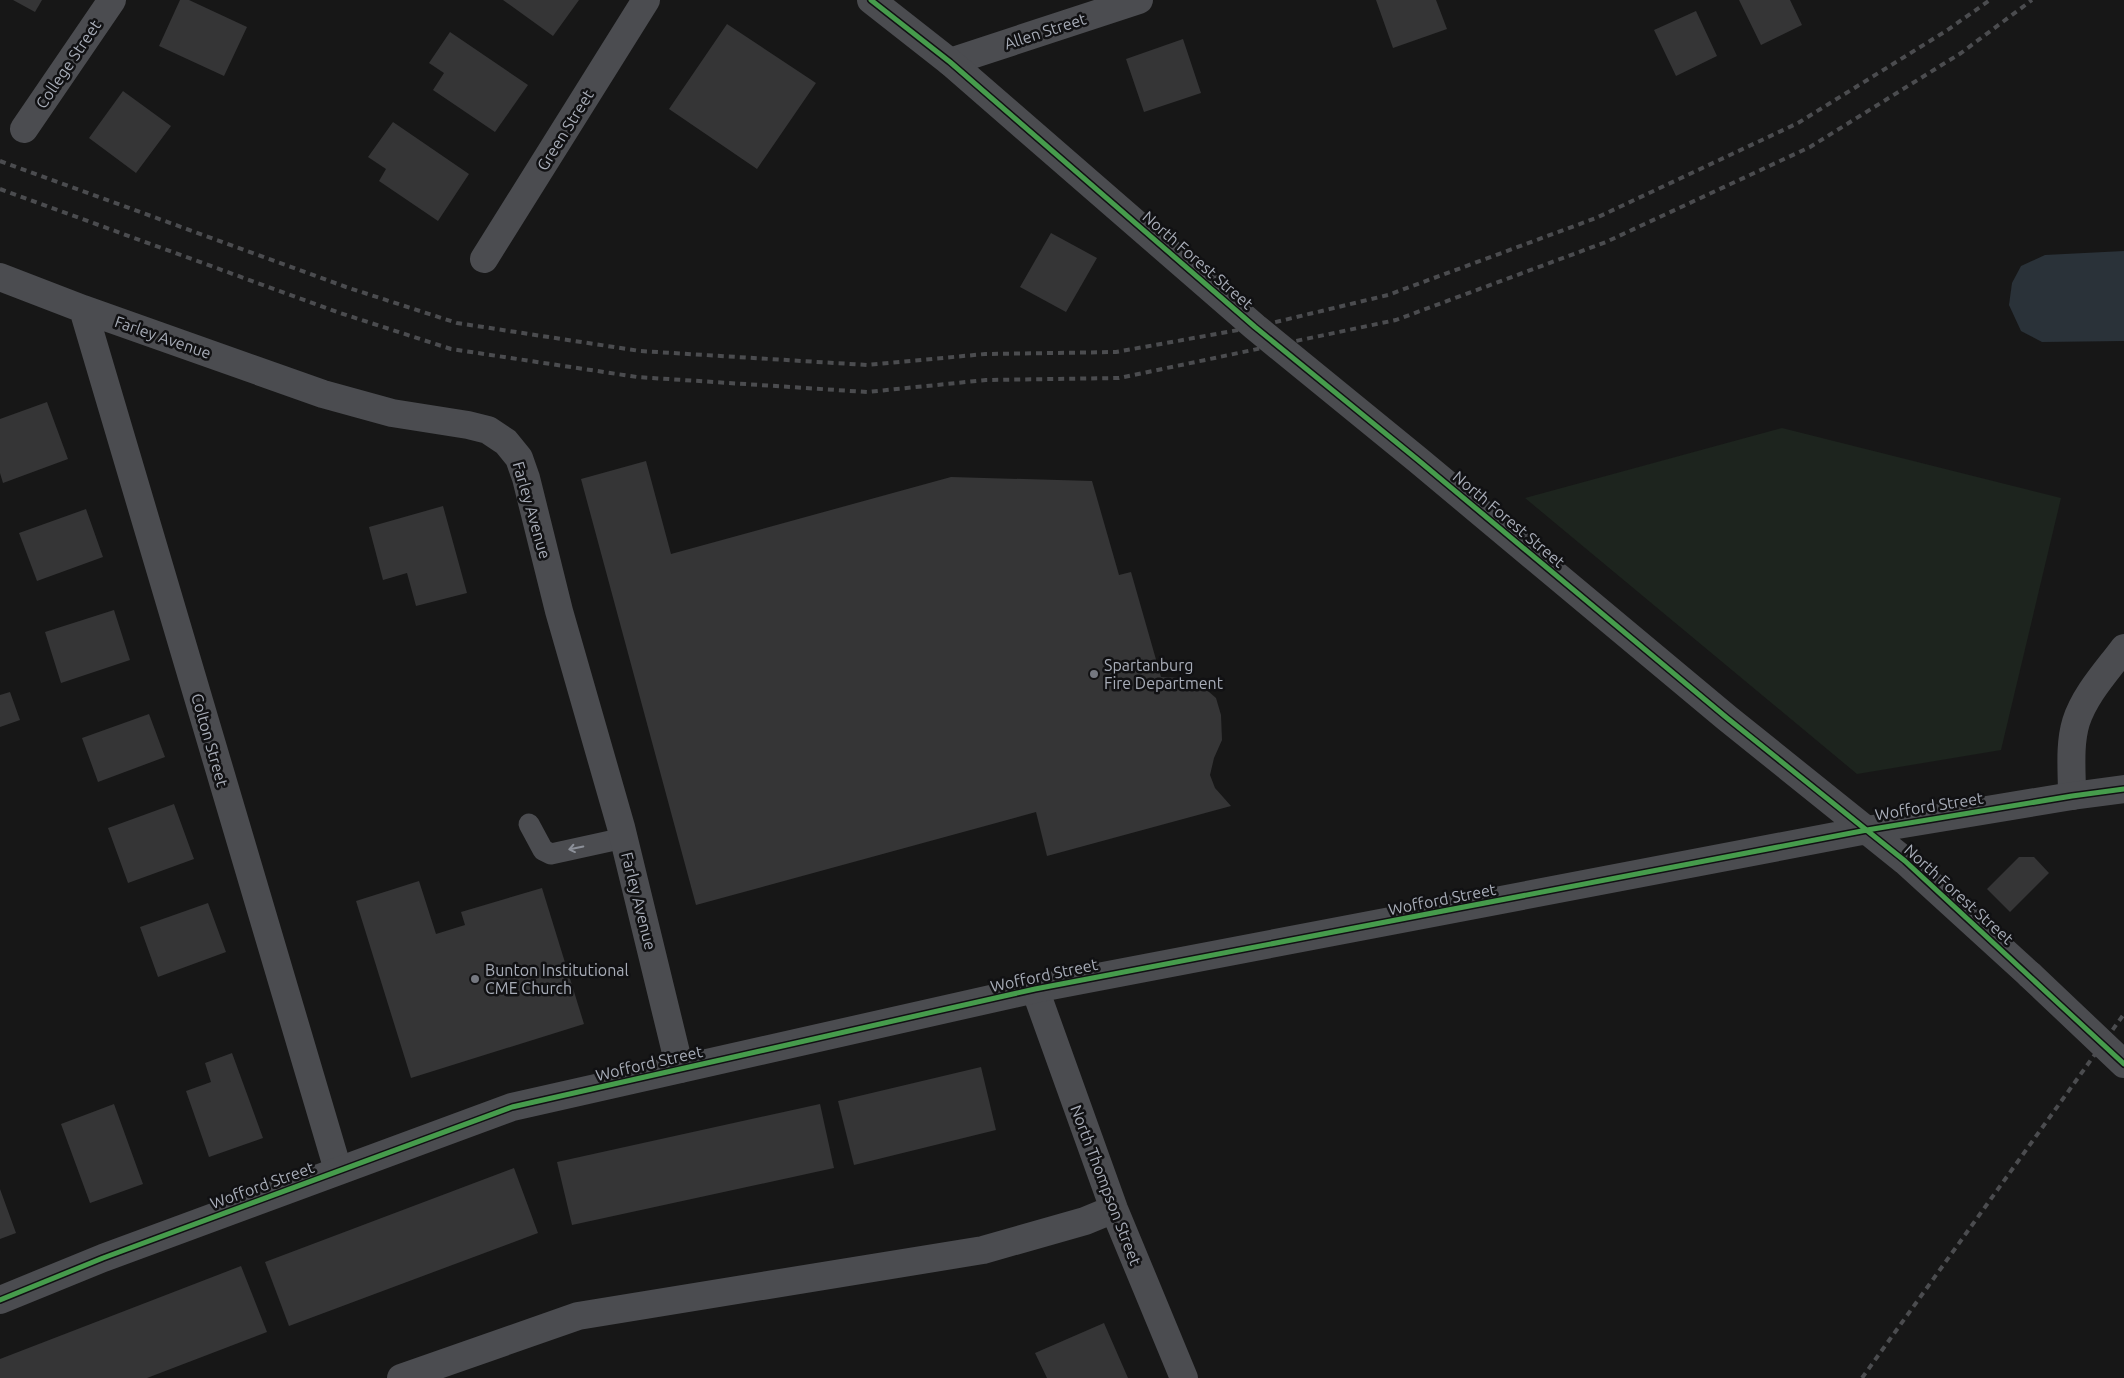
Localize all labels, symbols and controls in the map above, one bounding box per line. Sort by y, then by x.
street label: Allen Street [1002,9,1089,53]
street label: College Street [32,16,105,112]
street label: Green Street [533,86,597,174]
street label: North Forest Street [1139,207,1257,313]
street label: Farley Avenue [113,312,213,362]
street label: Farley Avenue [510,459,554,561]
street label: North Forest Street [1450,467,1569,571]
place label: Spartanburg Fire Department [1104,656,1224,692]
marker: Spartanburg Fire Department [1088,668,1100,680]
street label: Colton Street [188,691,232,790]
street label: Wofford Street [1874,788,1985,823]
street label: North Forest Street [1901,840,2018,948]
one-way arrow [568,844,584,853]
street label: Farley Avenue [618,850,660,952]
street label: Wofford Street [1387,880,1498,918]
street label: Wofford Street [989,955,1100,995]
place label: Bunton Institutional CME Church [485,961,629,997]
marker: Bunton Institutional CME Church [469,973,481,985]
street label: Wofford Street [594,1042,705,1084]
street label: North Thompson Street [1067,1102,1145,1268]
street label: Wofford Street [208,1158,317,1212]

